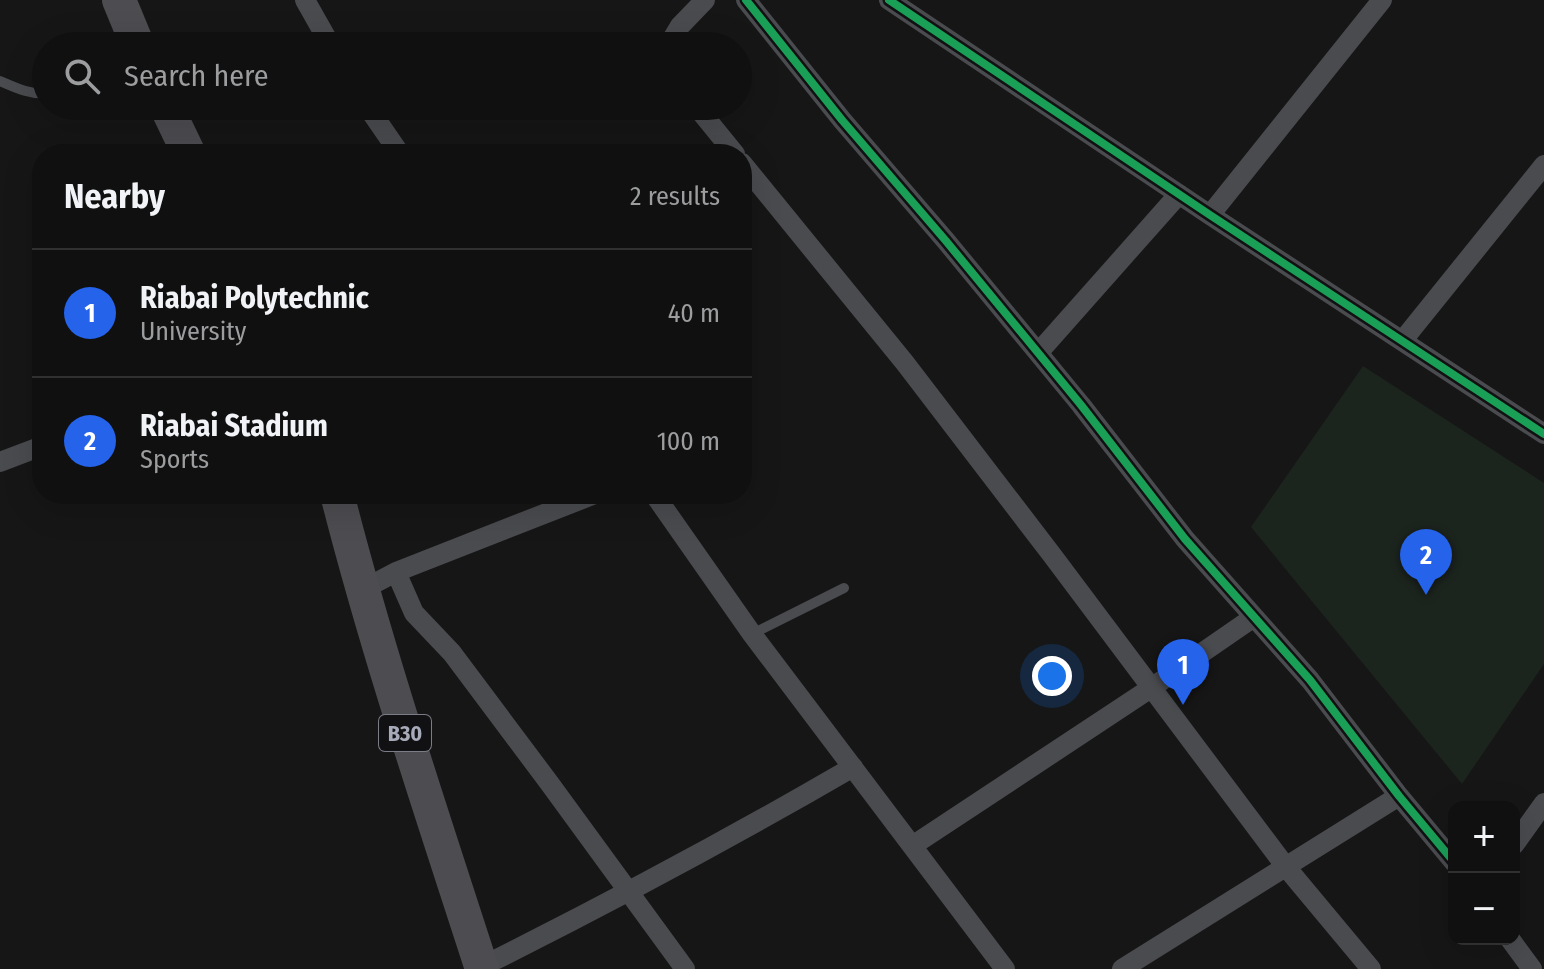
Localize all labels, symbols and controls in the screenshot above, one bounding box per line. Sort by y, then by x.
search box [32,32,752,120]
icon: search [60,54,104,98]
text: Search here [124,58,269,94]
text: Nearby [64,176,165,217]
text: 2 results [630,181,720,212]
text: Riabai Polytechnic [140,280,369,316]
text: 1 [85,298,96,329]
text: 40 m [668,298,720,329]
text: University [140,316,246,347]
text: Riabai Stadium [140,408,328,444]
text: 2 [84,426,96,457]
text: 100 m [657,426,720,457]
text: Sports [140,444,209,475]
pin: 2 [1400,529,1452,595]
pin: 1 [1157,639,1209,705]
your location [1032,656,1072,696]
road number: B30 [379,715,431,751]
map controls [1448,801,1520,945]
button: + [1448,801,1520,873]
button: − [1448,873,1520,945]

